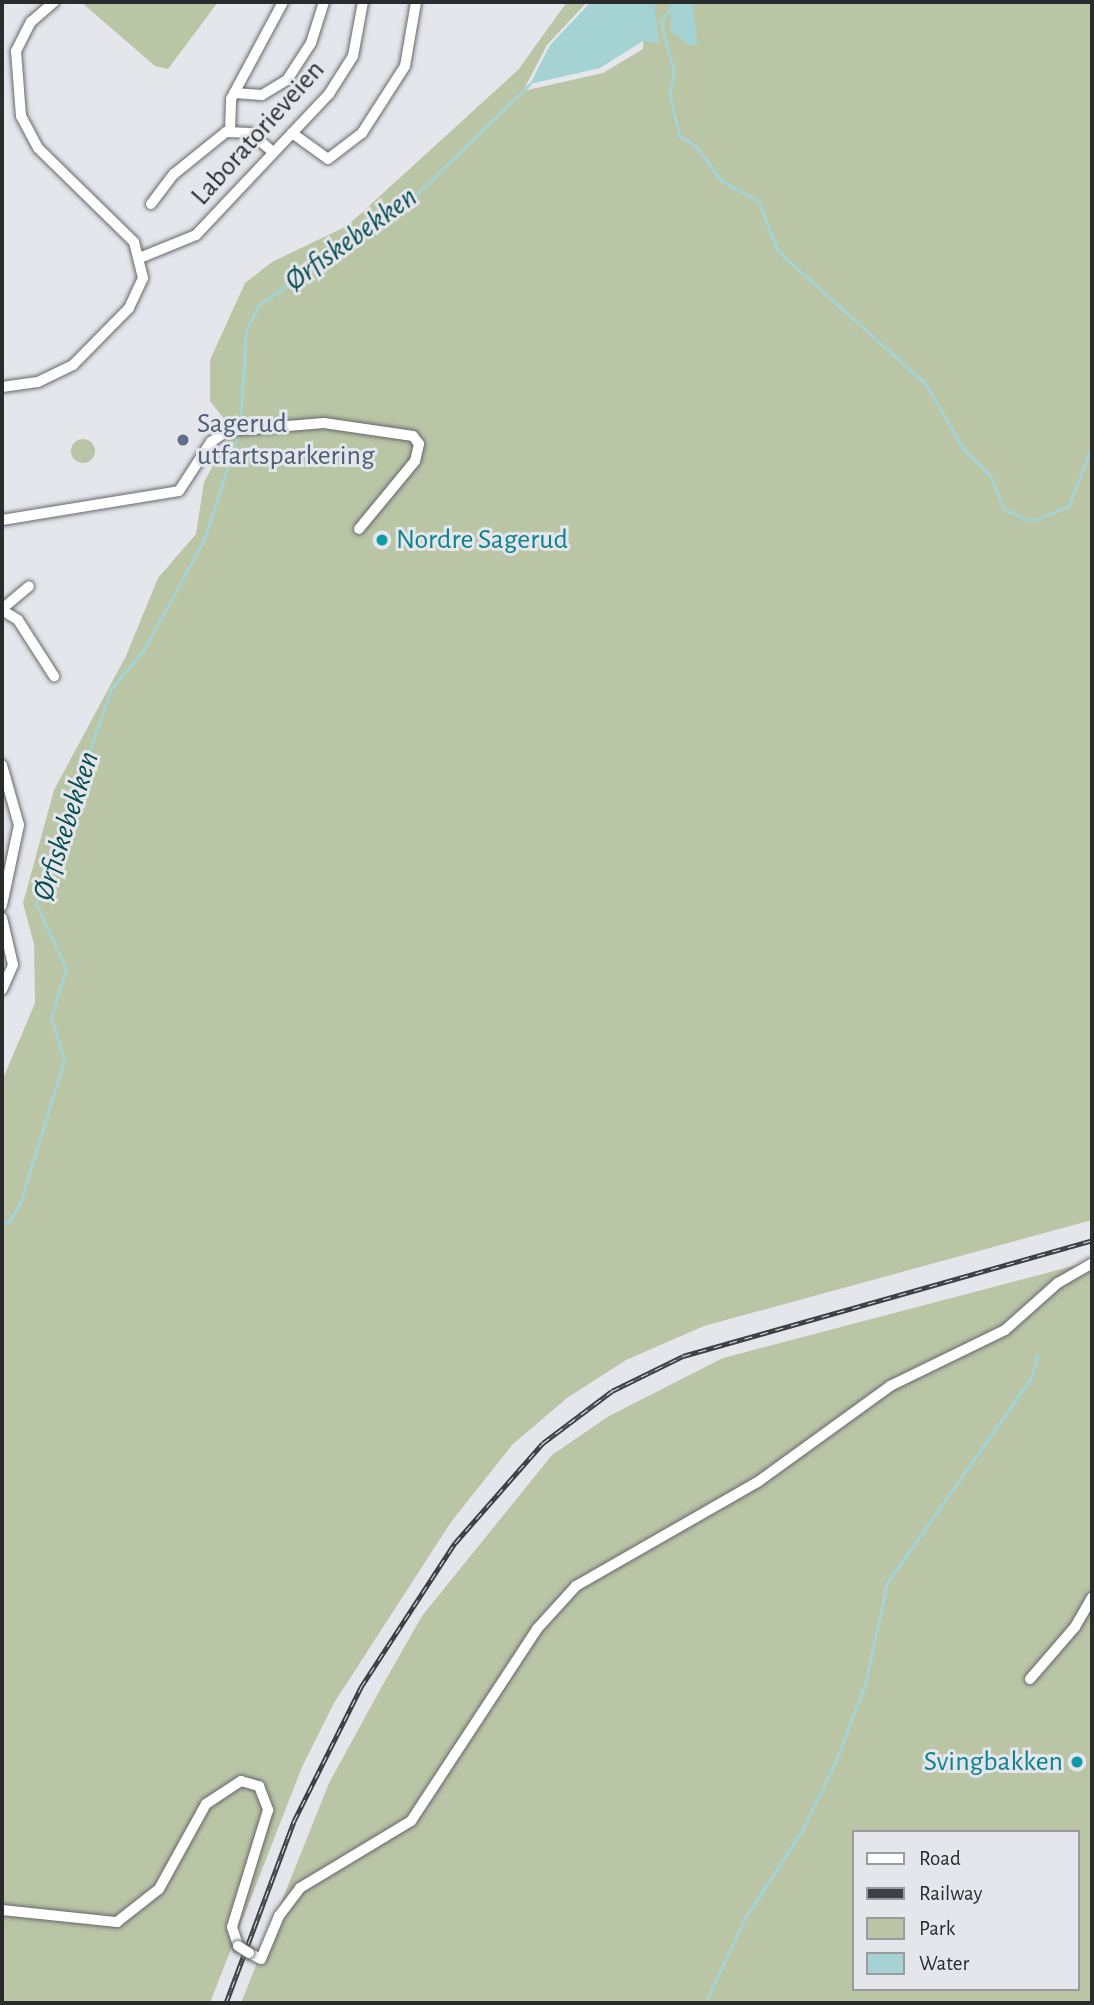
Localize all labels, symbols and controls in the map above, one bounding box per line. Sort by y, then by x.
street label: Laboratorieveien [184,54,332,212]
water label: Ørfiskebekken [278,179,424,299]
place label: Sagerud utfartsparkering [197,407,375,473]
marker: Sagerud utfartsparkering [175,432,191,448]
place label: Nordre Sagerud [396,523,568,557]
marker: Nordre Sagerud [374,532,390,548]
water label: Ørfiskebekken [25,747,107,905]
place label: Svingbakken [924,1745,1063,1779]
marker: Svingbakken [1069,1754,1085,1770]
legend [852,1830,1080,1991]
text: Road [919,1848,961,1869]
text: Railway [919,1883,982,1904]
text: Park [919,1918,955,1939]
text: Water [919,1953,969,1974]

